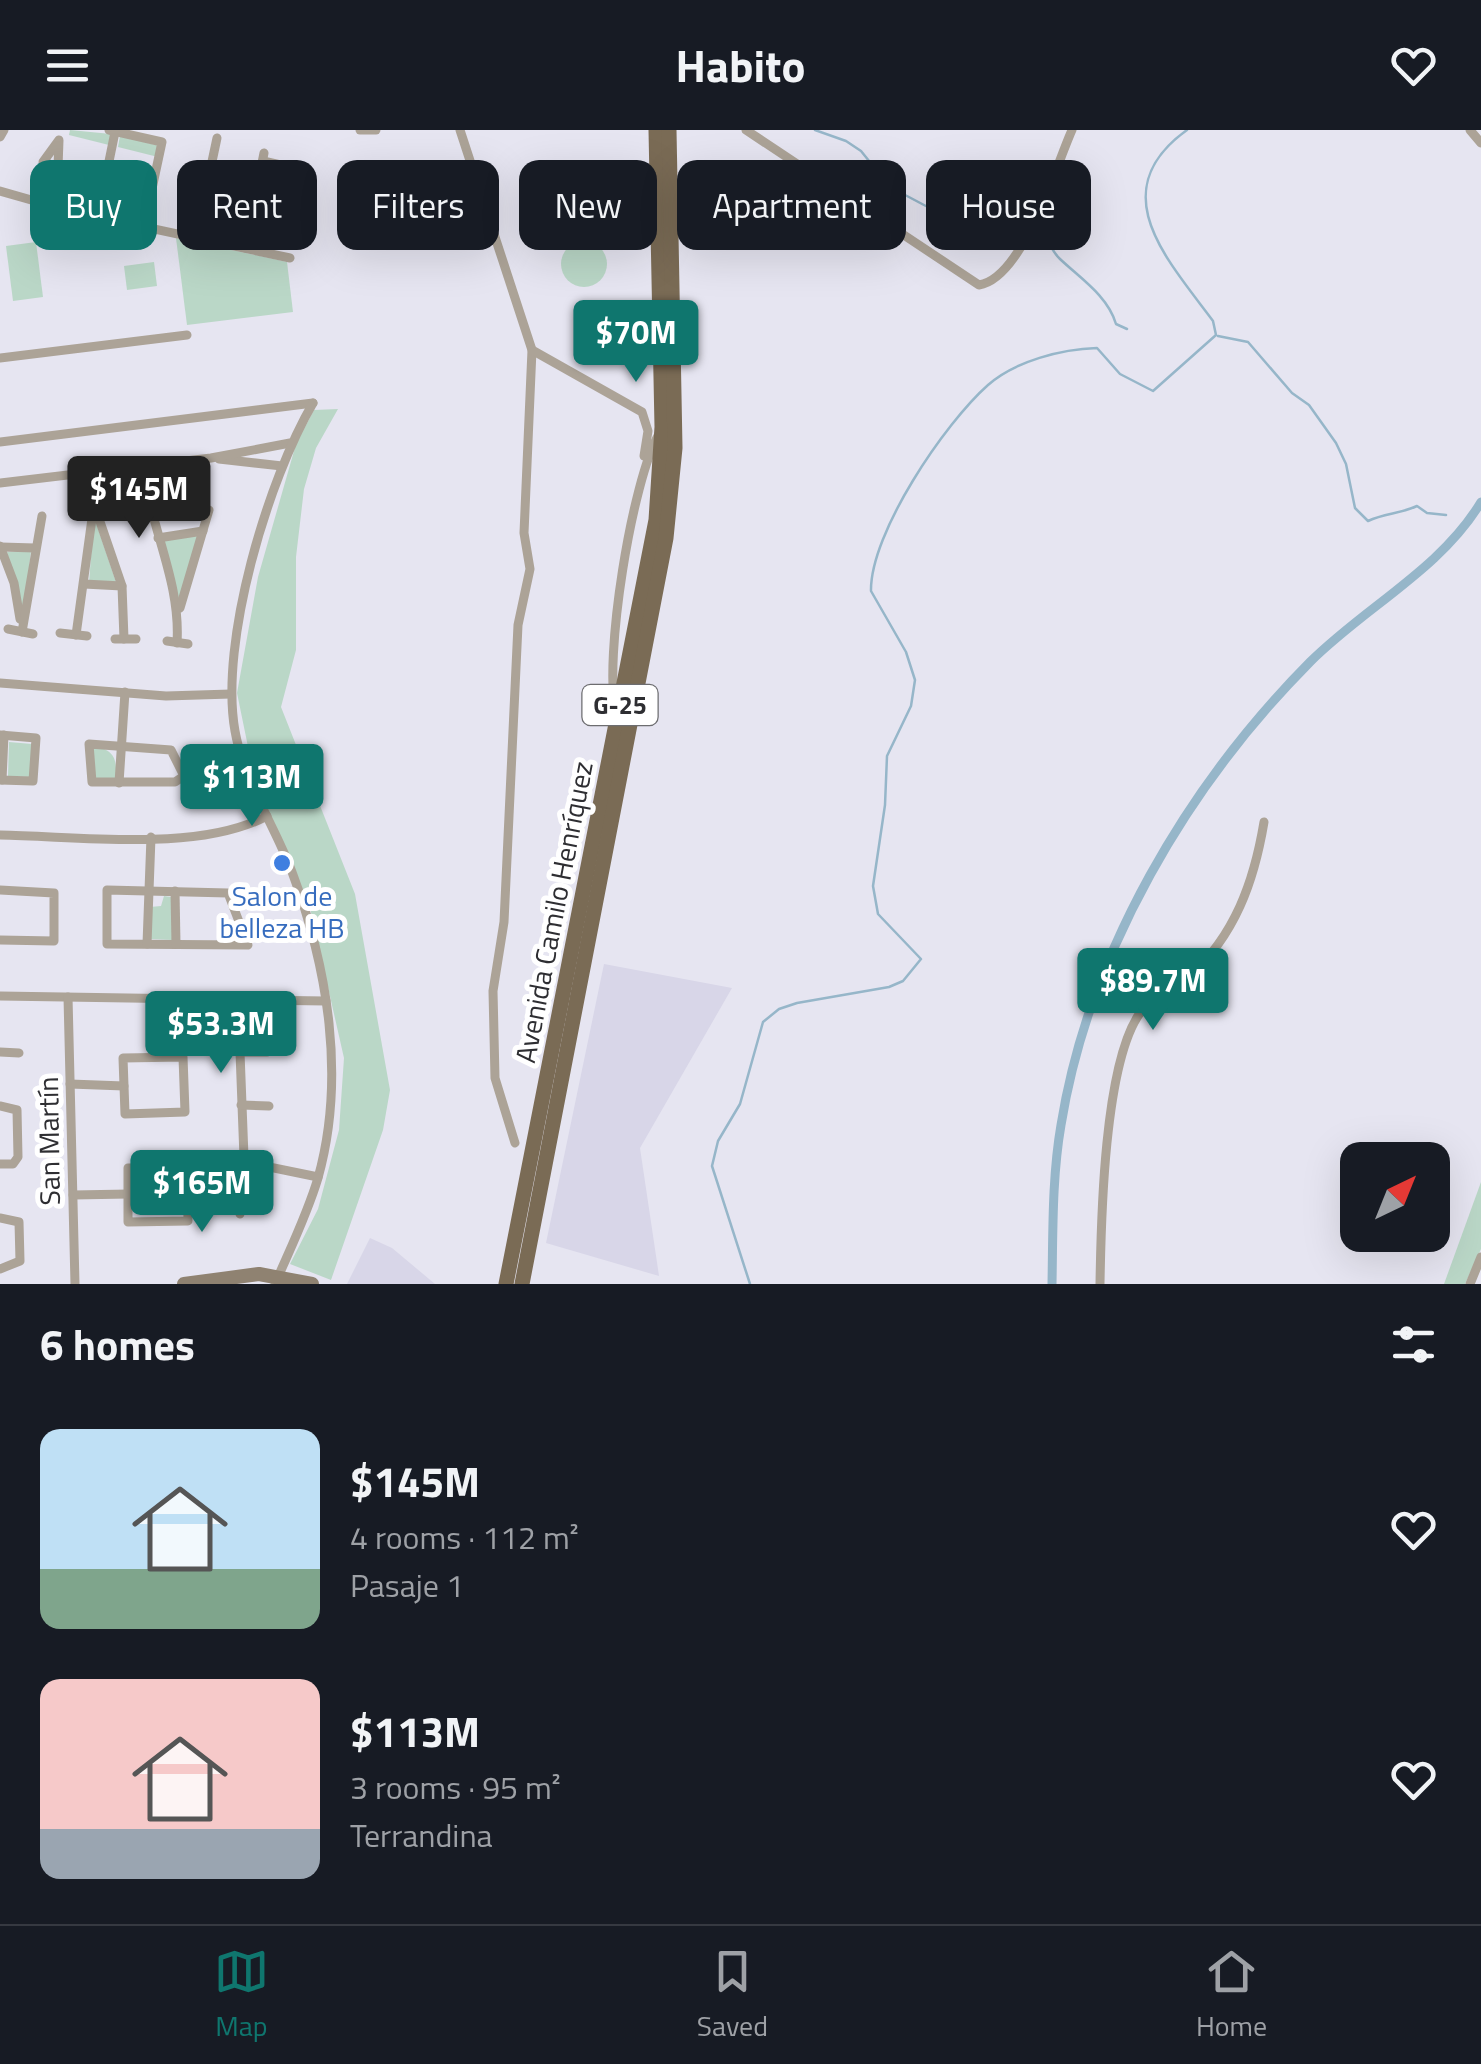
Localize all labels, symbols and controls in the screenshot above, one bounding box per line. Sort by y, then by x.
text: Habito [676,31,805,99]
icon: menu [40,38,95,93]
icon: heart [1386,38,1441,93]
chip: Buy [30,160,157,250]
chip: Rent [177,160,317,250]
chip: Filters [337,160,499,250]
chip: New [519,160,657,250]
chip: Apartment [677,160,906,250]
chip: House [926,160,1091,250]
pin: $70M [577,300,695,385]
text: $70M [595,308,677,356]
pin: $145M [69,456,209,541]
text: $145M [89,464,189,512]
road number: G-25 [582,685,658,725]
pin: $113M [182,744,322,829]
text: $113M [202,752,302,800]
street label: Avenida Camilo Henríquez [503,758,604,1066]
marker: Salon de belleza HB [271,852,293,874]
place label: Salon de belleza HB [219,874,345,949]
pin: $89.7M [1072,948,1234,1033]
text: $89.7M [1099,956,1207,1004]
pin: $53.3M [140,991,302,1076]
text: $53.3M [167,999,275,1047]
street label: San Martín [26,1076,71,1206]
north arrow [1340,1142,1450,1252]
map controls [1340,1142,1450,1252]
pin: $165M [132,1150,272,1235]
text: $165M [152,1158,252,1206]
text: 6 homes [40,1312,195,1376]
icon: filters [1386,1317,1441,1372]
text: $145M [350,1449,480,1513]
icon: home [120,1469,240,1589]
icon: heart [1386,1502,1441,1557]
text: 4 rooms · 112 m² [350,1513,579,1561]
text: Pasaje 1 [350,1561,464,1609]
text: $113M [350,1699,480,1763]
icon: home [120,1719,240,1839]
icon: heart [1386,1752,1441,1807]
text: 3 rooms · 95 m² [350,1763,561,1811]
text: Terrandina [350,1811,493,1859]
tab: Map [214,1944,269,2047]
tab: Saved [697,1944,768,2047]
tab: Home [1196,1944,1267,2047]

